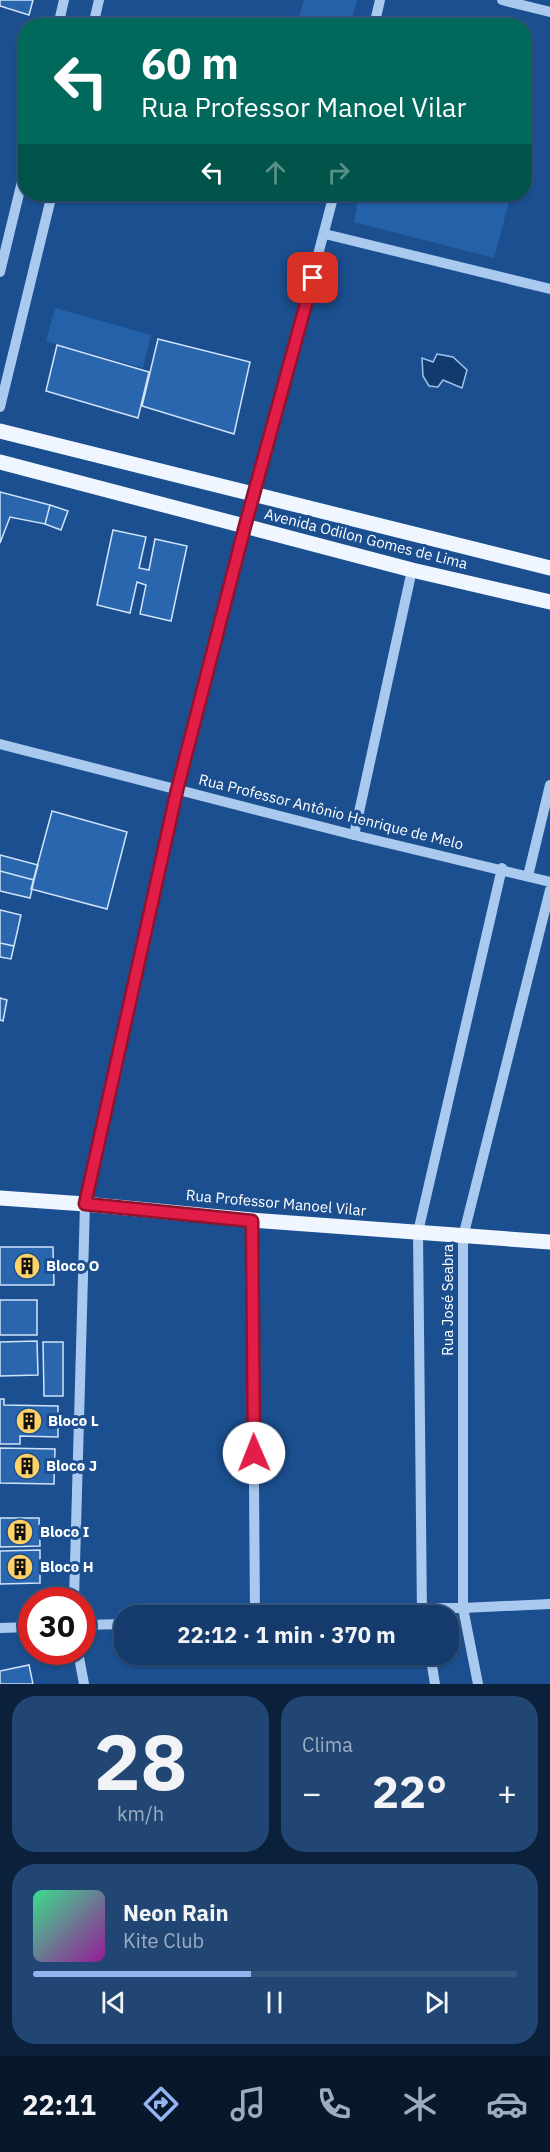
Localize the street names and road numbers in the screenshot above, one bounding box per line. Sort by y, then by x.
street label: Avenida Odilon Gomes de Lima [263,504,470,573]
street label: Rua Professor Antônio Henrique de Melo [197,769,466,854]
street label: Rua Professor Manoel Vilar [185,1185,367,1220]
street label: Rua José Seabra [438,1244,457,1356]

